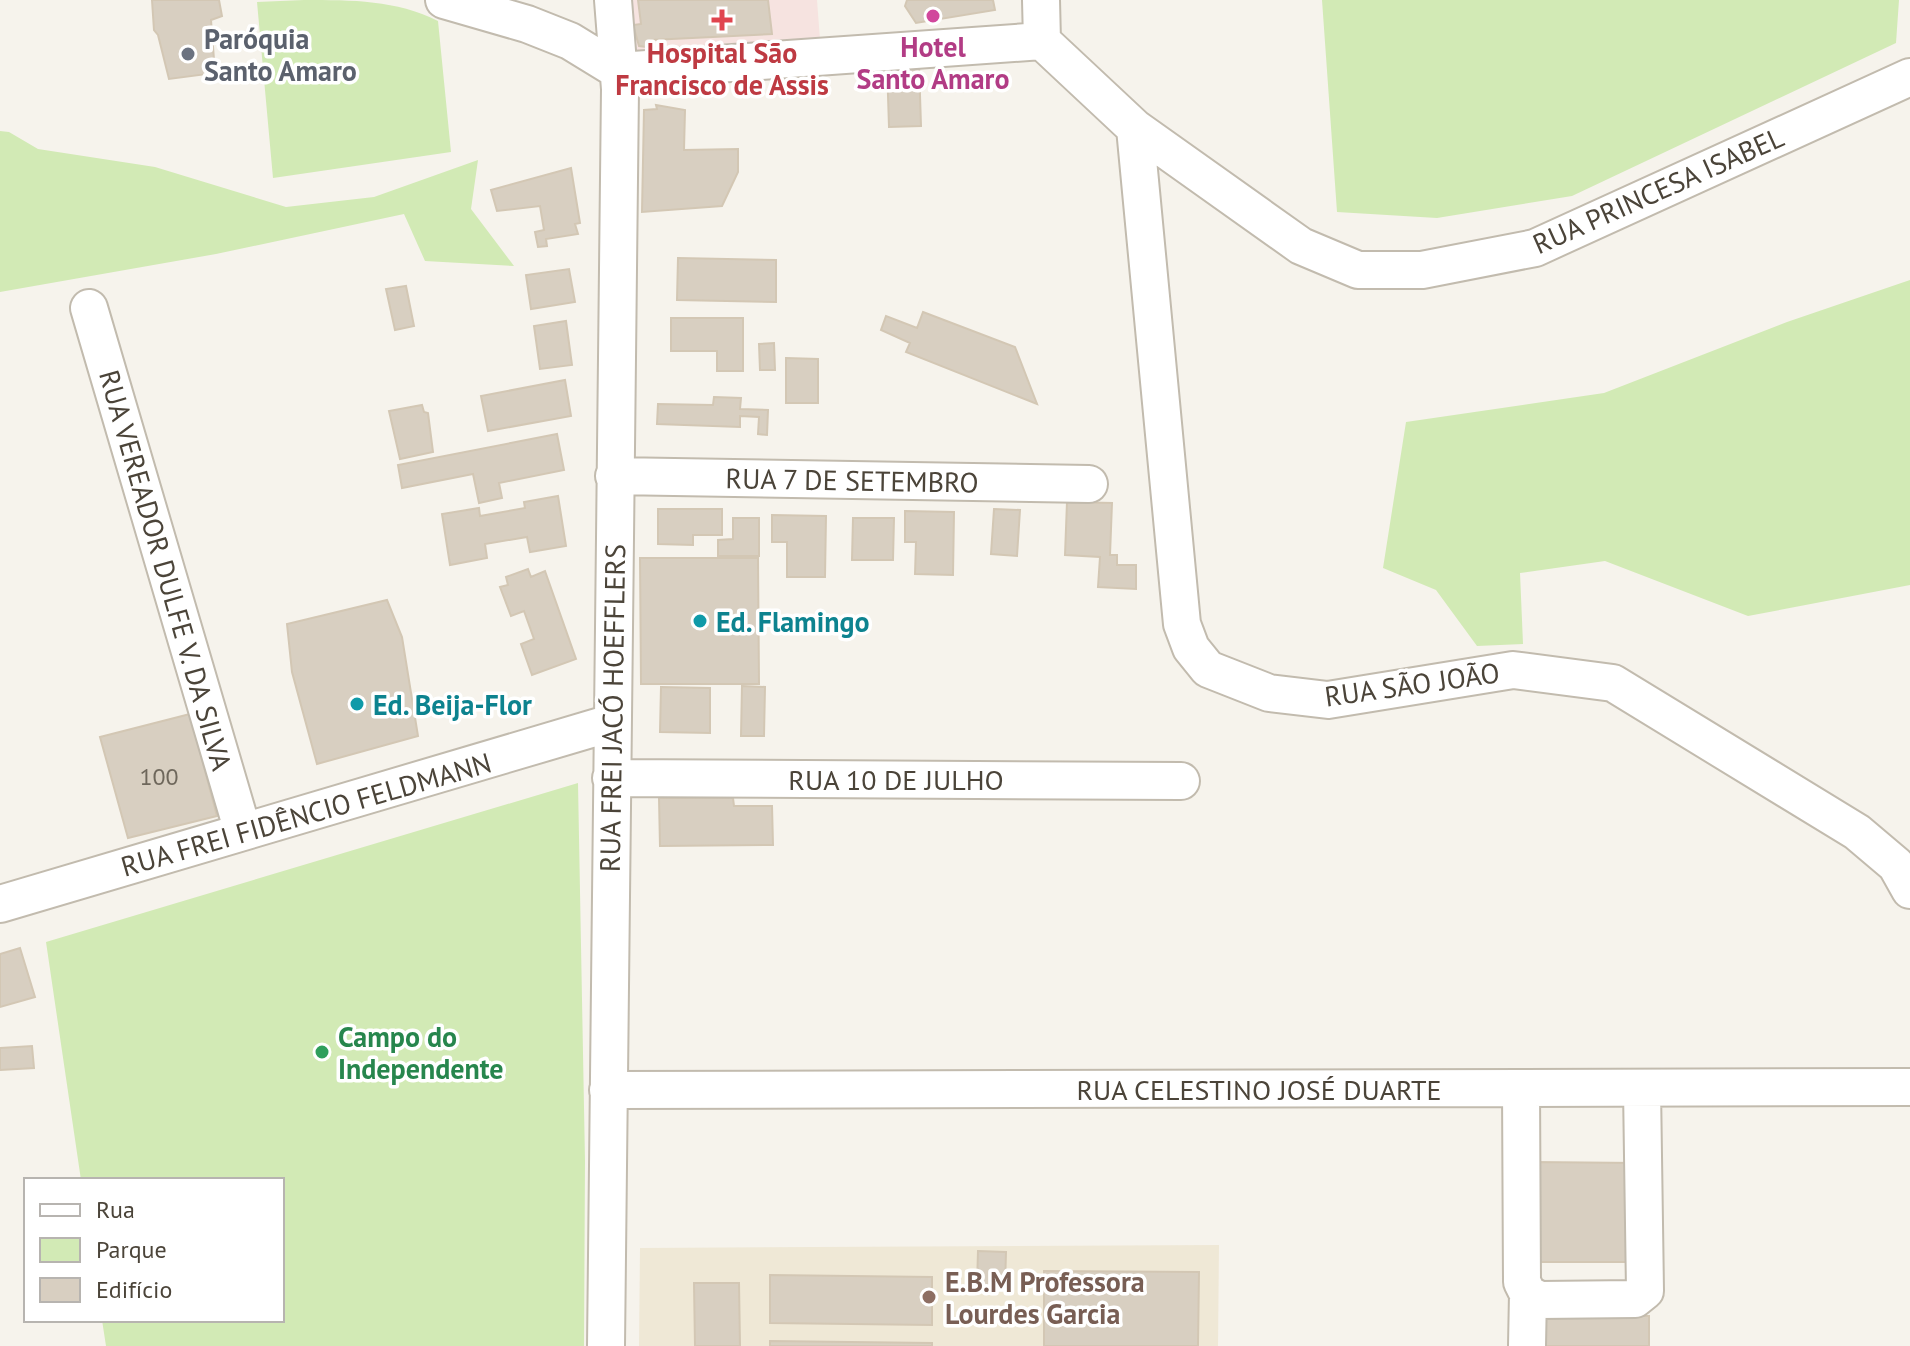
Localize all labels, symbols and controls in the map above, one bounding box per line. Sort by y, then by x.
marker: Hotel Santo Amaro [924,7,942,25]
marker: Hospital São Francisco de Assis [711,9,733,31]
place label: Paróquia Santo Amaro [204,20,357,89]
place label: Hotel Santo Amaro [857,28,1009,97]
place label: Hospital São Francisco de Assis [615,34,829,103]
marker: Paróquia Santo Amaro [179,45,197,63]
street label: RUA PRINCESA ISABEL [1527,118,1789,262]
street label: RUA VEREADOR DULFE V. DA SILVA [91,365,241,775]
street label: RUA 7 DE SETEMBRO [725,459,979,501]
street label: RUA FREI JACÓ HOEFFLERS [591,544,633,872]
place label: Ed. Flamingo [716,603,869,640]
marker: Ed. Flamingo [691,612,709,630]
street label: RUA SÃO JOÃO [1322,653,1502,715]
place label: Ed. Beija-Flor [373,686,532,723]
marker: Ed. Beija-Flor [348,695,366,713]
street label: RUA FREI FIDÊNCIO FELDMANN [117,743,495,885]
house number: 100 [139,761,179,792]
street label: RUA 10 DE JULHO [788,761,1004,798]
place label: Campo do Independente [338,1018,504,1087]
marker: Campo do Independente [313,1043,331,1061]
street label: RUA CELESTINO JOSÉ DUARTE [1076,1071,1442,1108]
legend [24,1178,284,1322]
text: Rua [96,1194,135,1225]
text: Parque [96,1234,167,1265]
place label: E.B.M Professora Lourdes Garcia [945,1263,1145,1332]
text: Edifício [96,1274,172,1305]
marker: E.B.M Professora Lourdes Garcia [920,1288,938,1306]

